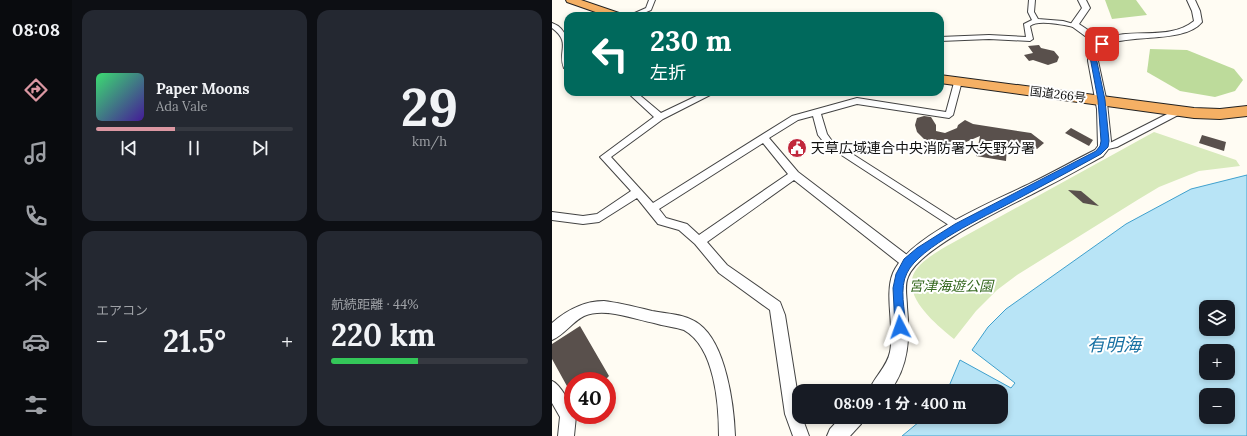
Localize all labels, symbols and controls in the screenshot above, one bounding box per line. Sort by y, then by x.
text: 08:08 [12,18,60,41]
text: 230 m [650,23,732,59]
pin [1085,27,1119,61]
icon: left [584,28,636,80]
icon: arrive [1091,33,1113,55]
text: 左折 [650,61,686,84]
text: 29 [401,74,458,140]
icon: directions [22,76,50,104]
text: Paper Moons [156,79,250,98]
street label: 国道266号 [1029,83,1087,105]
text: Ada Vale [156,98,208,115]
text: km/h [412,133,447,150]
icon: previous [118,137,140,159]
icon: pause [183,137,205,159]
icon: next [249,137,271,159]
public building icon: 天草広域連合中央消防署大矢野分署 [786,137,808,159]
icon: music [22,139,50,167]
place label: 天草広域連合中央消防署大矢野分署 [811,139,1035,157]
icon: phone [22,202,50,230]
icon: climate [22,265,50,293]
park label: 宮津海遊公園 [909,277,995,295]
text: 航続距離 · 44% [331,296,419,313]
map controls [1199,300,1235,424]
button: layers [1199,300,1235,336]
text: エアコン [96,302,148,319]
position arrow [879,306,921,348]
text: 220 km [331,316,435,354]
text: 21.5° [163,322,226,360]
text: − [96,327,108,355]
text: + [281,327,293,355]
icon: car [22,328,50,356]
water label: 有明海 [1087,333,1144,356]
button: + [1199,344,1235,380]
speed limit sign: 40 [564,372,616,424]
button: − [1199,388,1235,424]
icon: filters [22,391,50,419]
text: 08:09 · 1 分 · 400 m [834,394,966,413]

